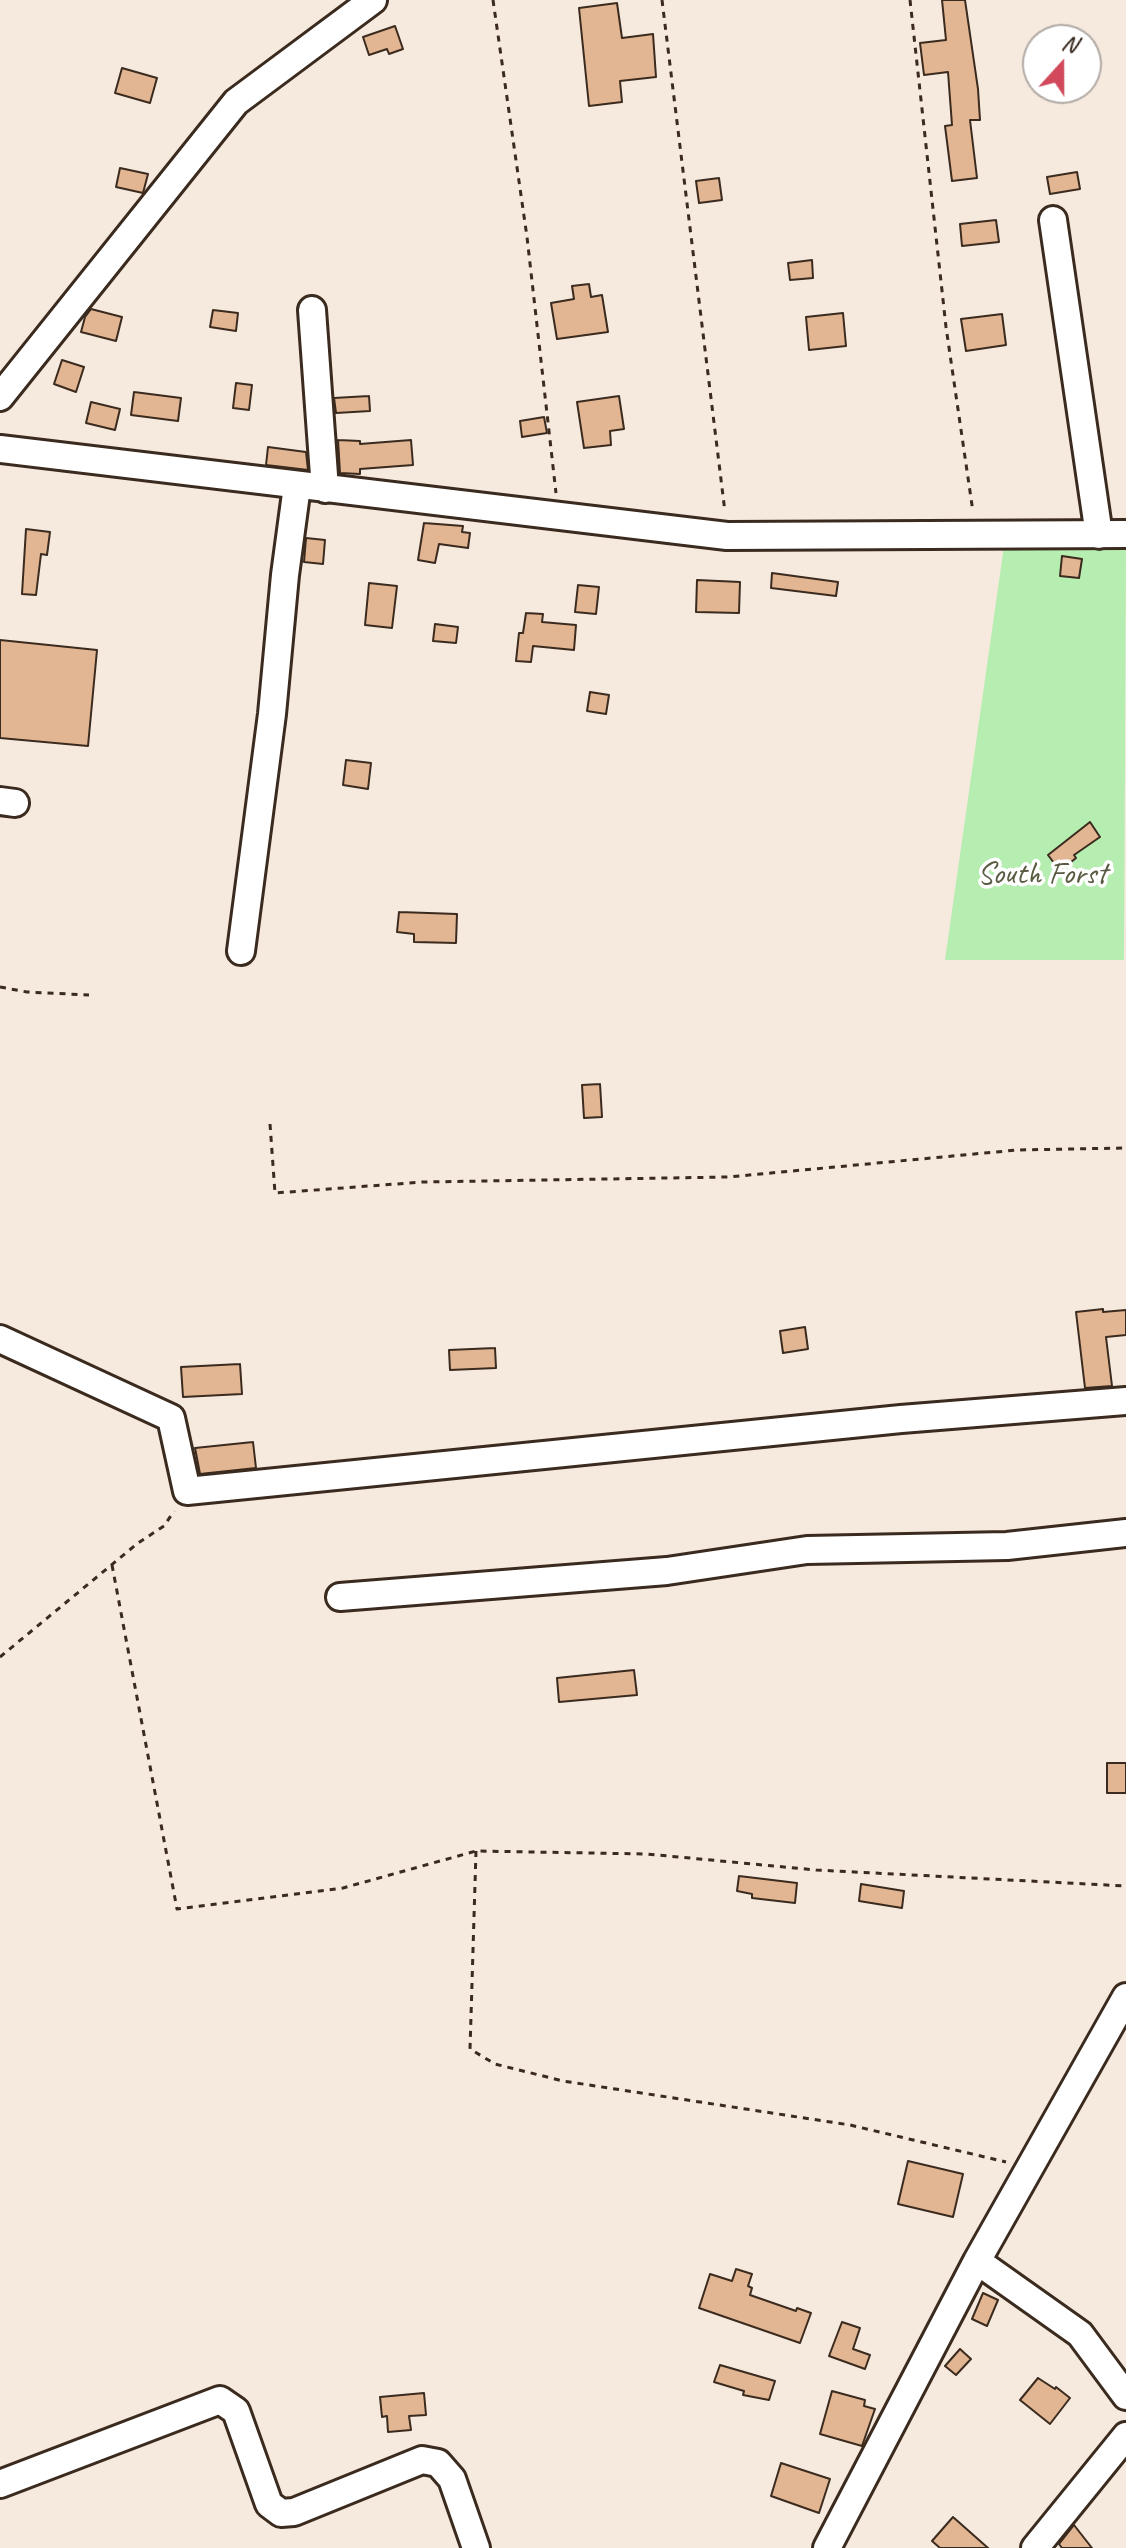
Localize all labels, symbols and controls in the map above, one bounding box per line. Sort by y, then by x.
north arrow [1022,24,1102,104]
text: N [1059,28,1081,59]
park label: South Forst [977,856,1107,894]

